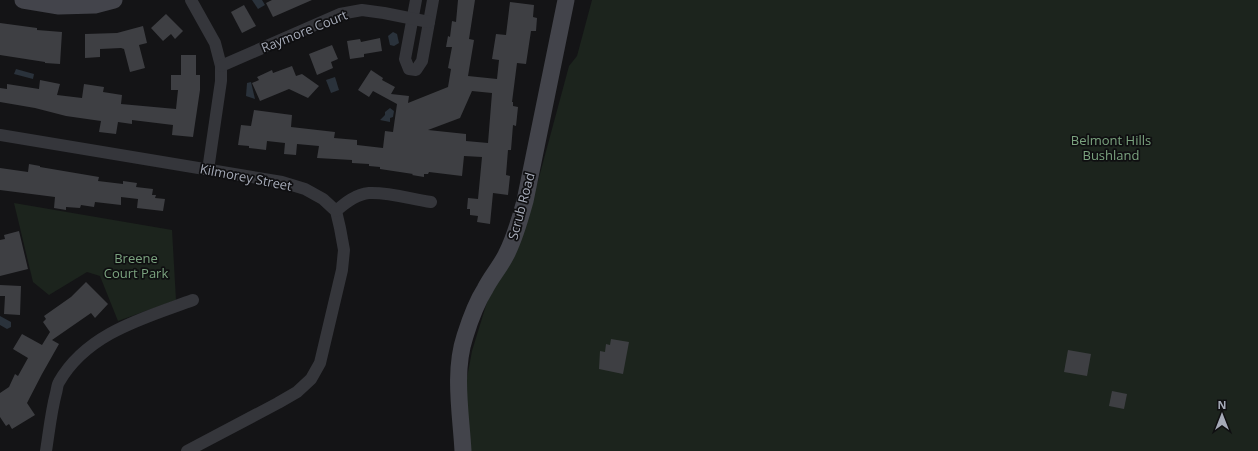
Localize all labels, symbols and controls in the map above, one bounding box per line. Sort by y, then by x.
street label: Raymore Court [258,5,350,56]
park label: Belmont Hills Bushland [1071,131,1151,164]
street label: Kilmorey Street [199,159,294,195]
street label: Scrub Road [503,170,539,242]
park label: Breene Court Park [104,249,168,282]
north arrow [1202,395,1242,435]
text: N [1218,397,1226,412]

